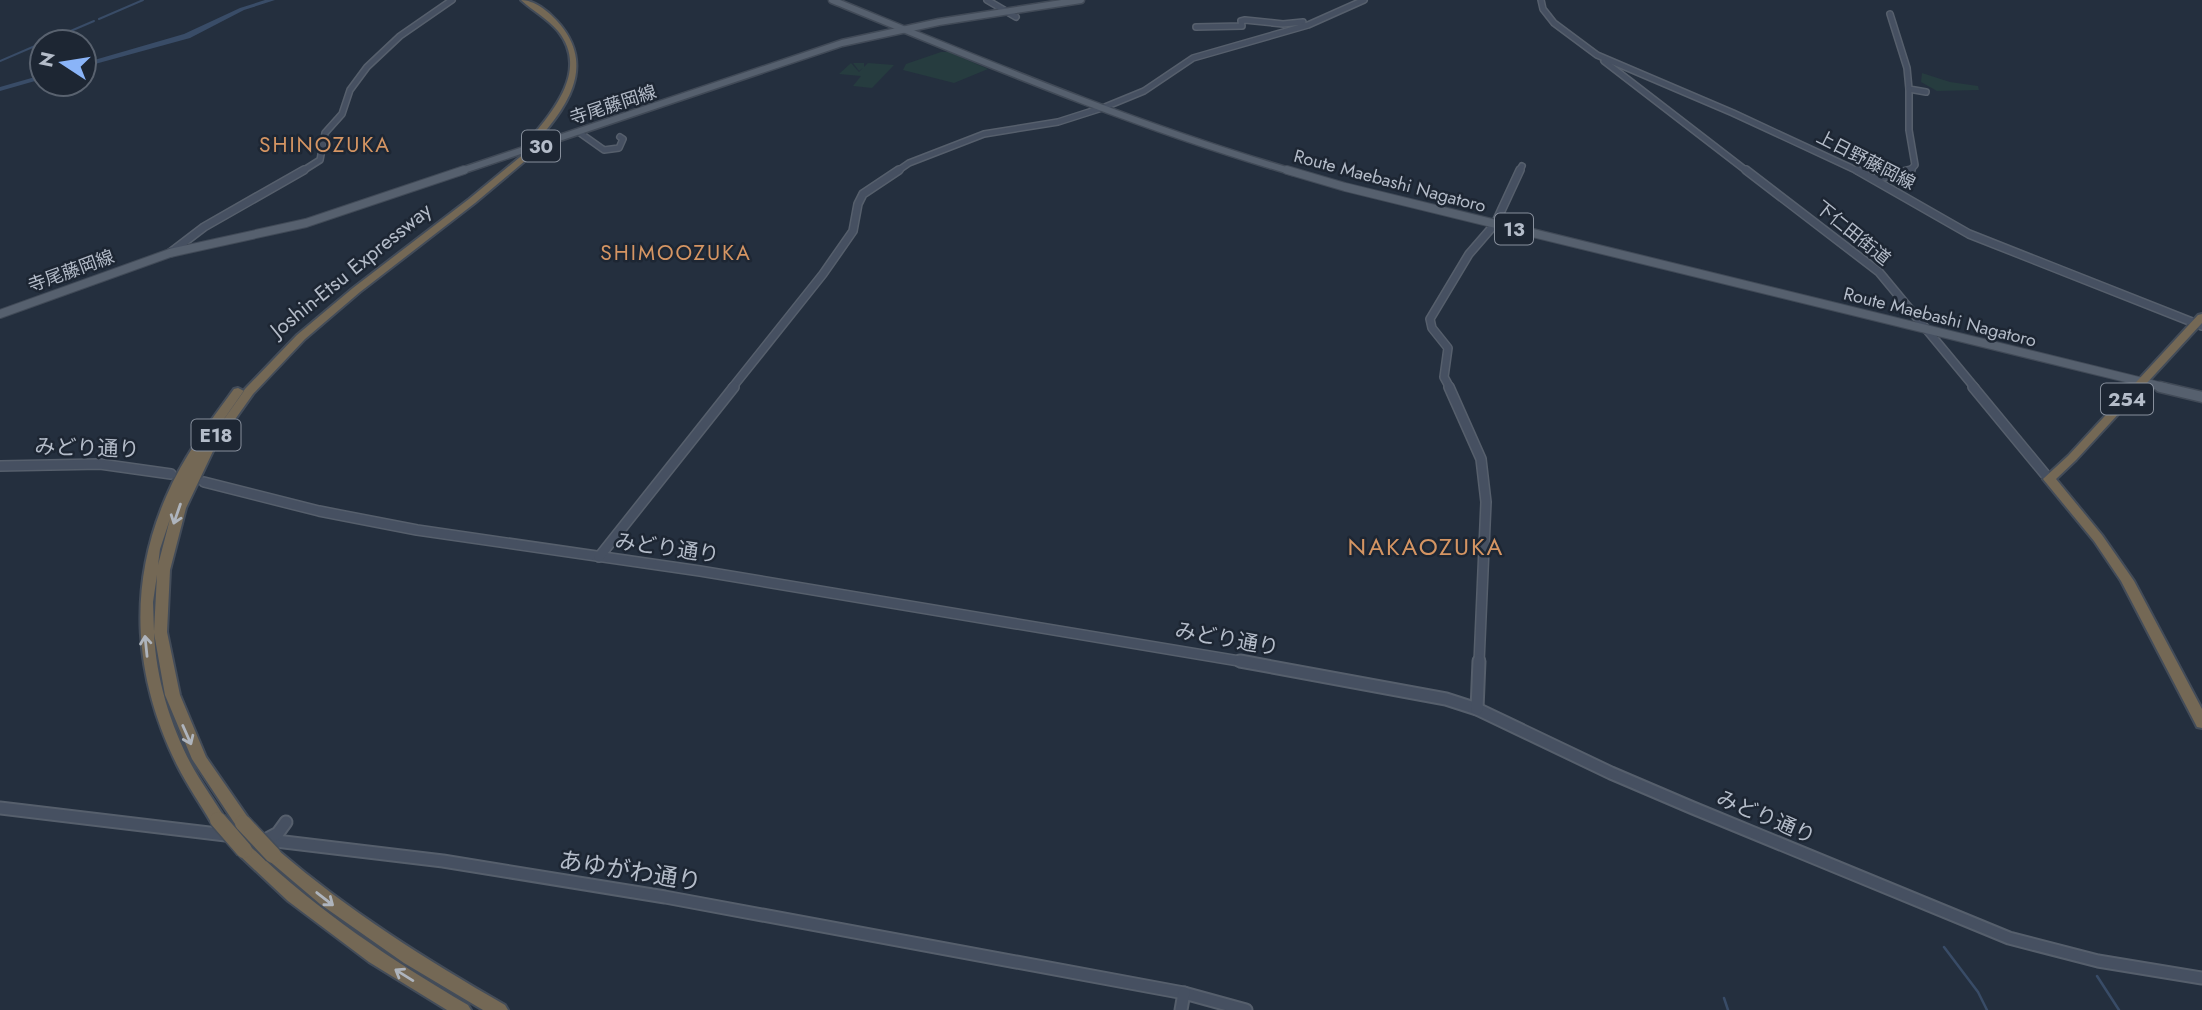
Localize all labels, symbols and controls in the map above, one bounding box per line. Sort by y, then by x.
north arrow [28,28,98,98]
text: N [32,49,62,70]
street label: 寺尾藤岡線 [566,79,660,131]
street label: 上日野藤岡線 [1812,124,1920,196]
district label: SHINOZUKA [259,130,391,160]
road number: 30 [522,130,560,162]
street label: Route Maebashi Nagatoro [1291,143,1489,219]
street label: Joshin-Etsu Expressway [262,195,439,346]
street label: 下仁田街道 [1810,195,1896,271]
road number: 13 [1495,214,1533,244]
district label: SHIMOOZUKA [600,238,752,268]
street label: 寺尾藤岡線 [24,243,118,299]
street label: Route Maebashi Nagatoro [1841,280,2039,354]
road number: 254 [2101,384,2153,414]
road number: E18 [192,420,241,450]
street label: みどり通り [34,431,140,465]
one-way arrow [170,503,182,525]
street label: みどり通り [613,526,721,570]
district label: NAKAOZUKA [1348,529,1504,564]
street label: みどり通り [1173,615,1281,663]
one-way arrow [139,635,152,658]
one-way arrow [181,724,195,745]
street label: みどり通り [1712,783,1820,851]
street label: あゆがわ通り [556,842,704,899]
one-way arrow [315,891,334,906]
one-way arrow [394,968,414,982]

